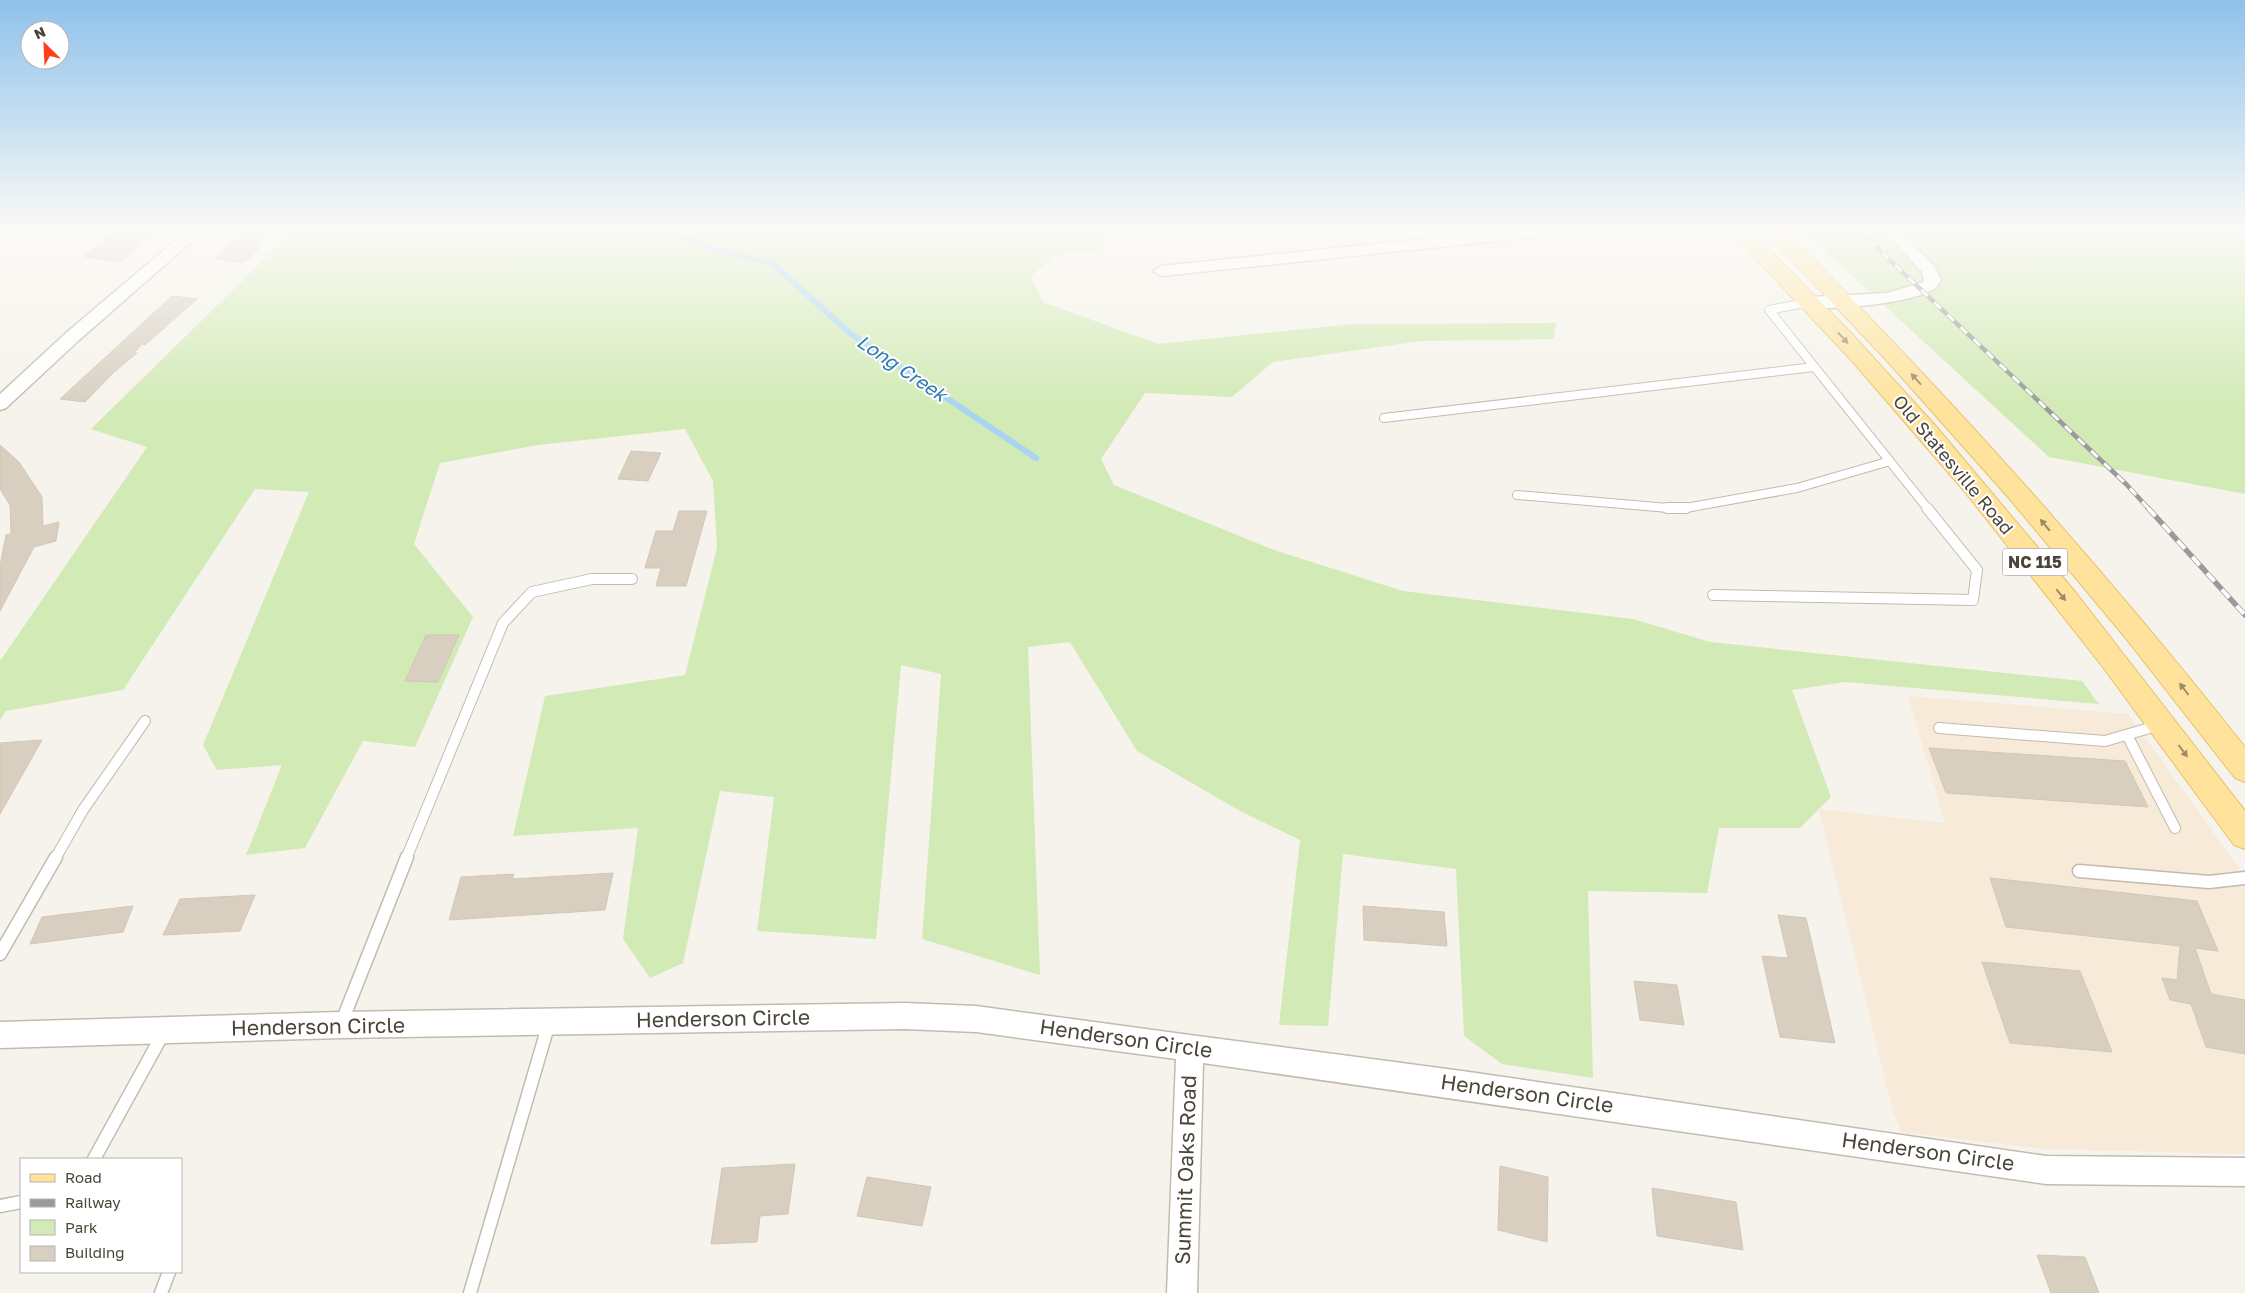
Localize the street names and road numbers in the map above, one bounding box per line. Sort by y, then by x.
street label: Old Statesville Road [1889,390,2019,539]
road number: NC 115 [2002,548,2068,576]
street label: Henderson Circle [636,1003,810,1033]
street label: Henderson Circle [231,1011,405,1041]
street label: Henderson Circle [1038,1013,1214,1063]
street label: Henderson Circle [1439,1068,1615,1118]
street label: Summit Oaks Road [1169,1075,1201,1265]
street label: Henderson Circle [1840,1126,2016,1176]

